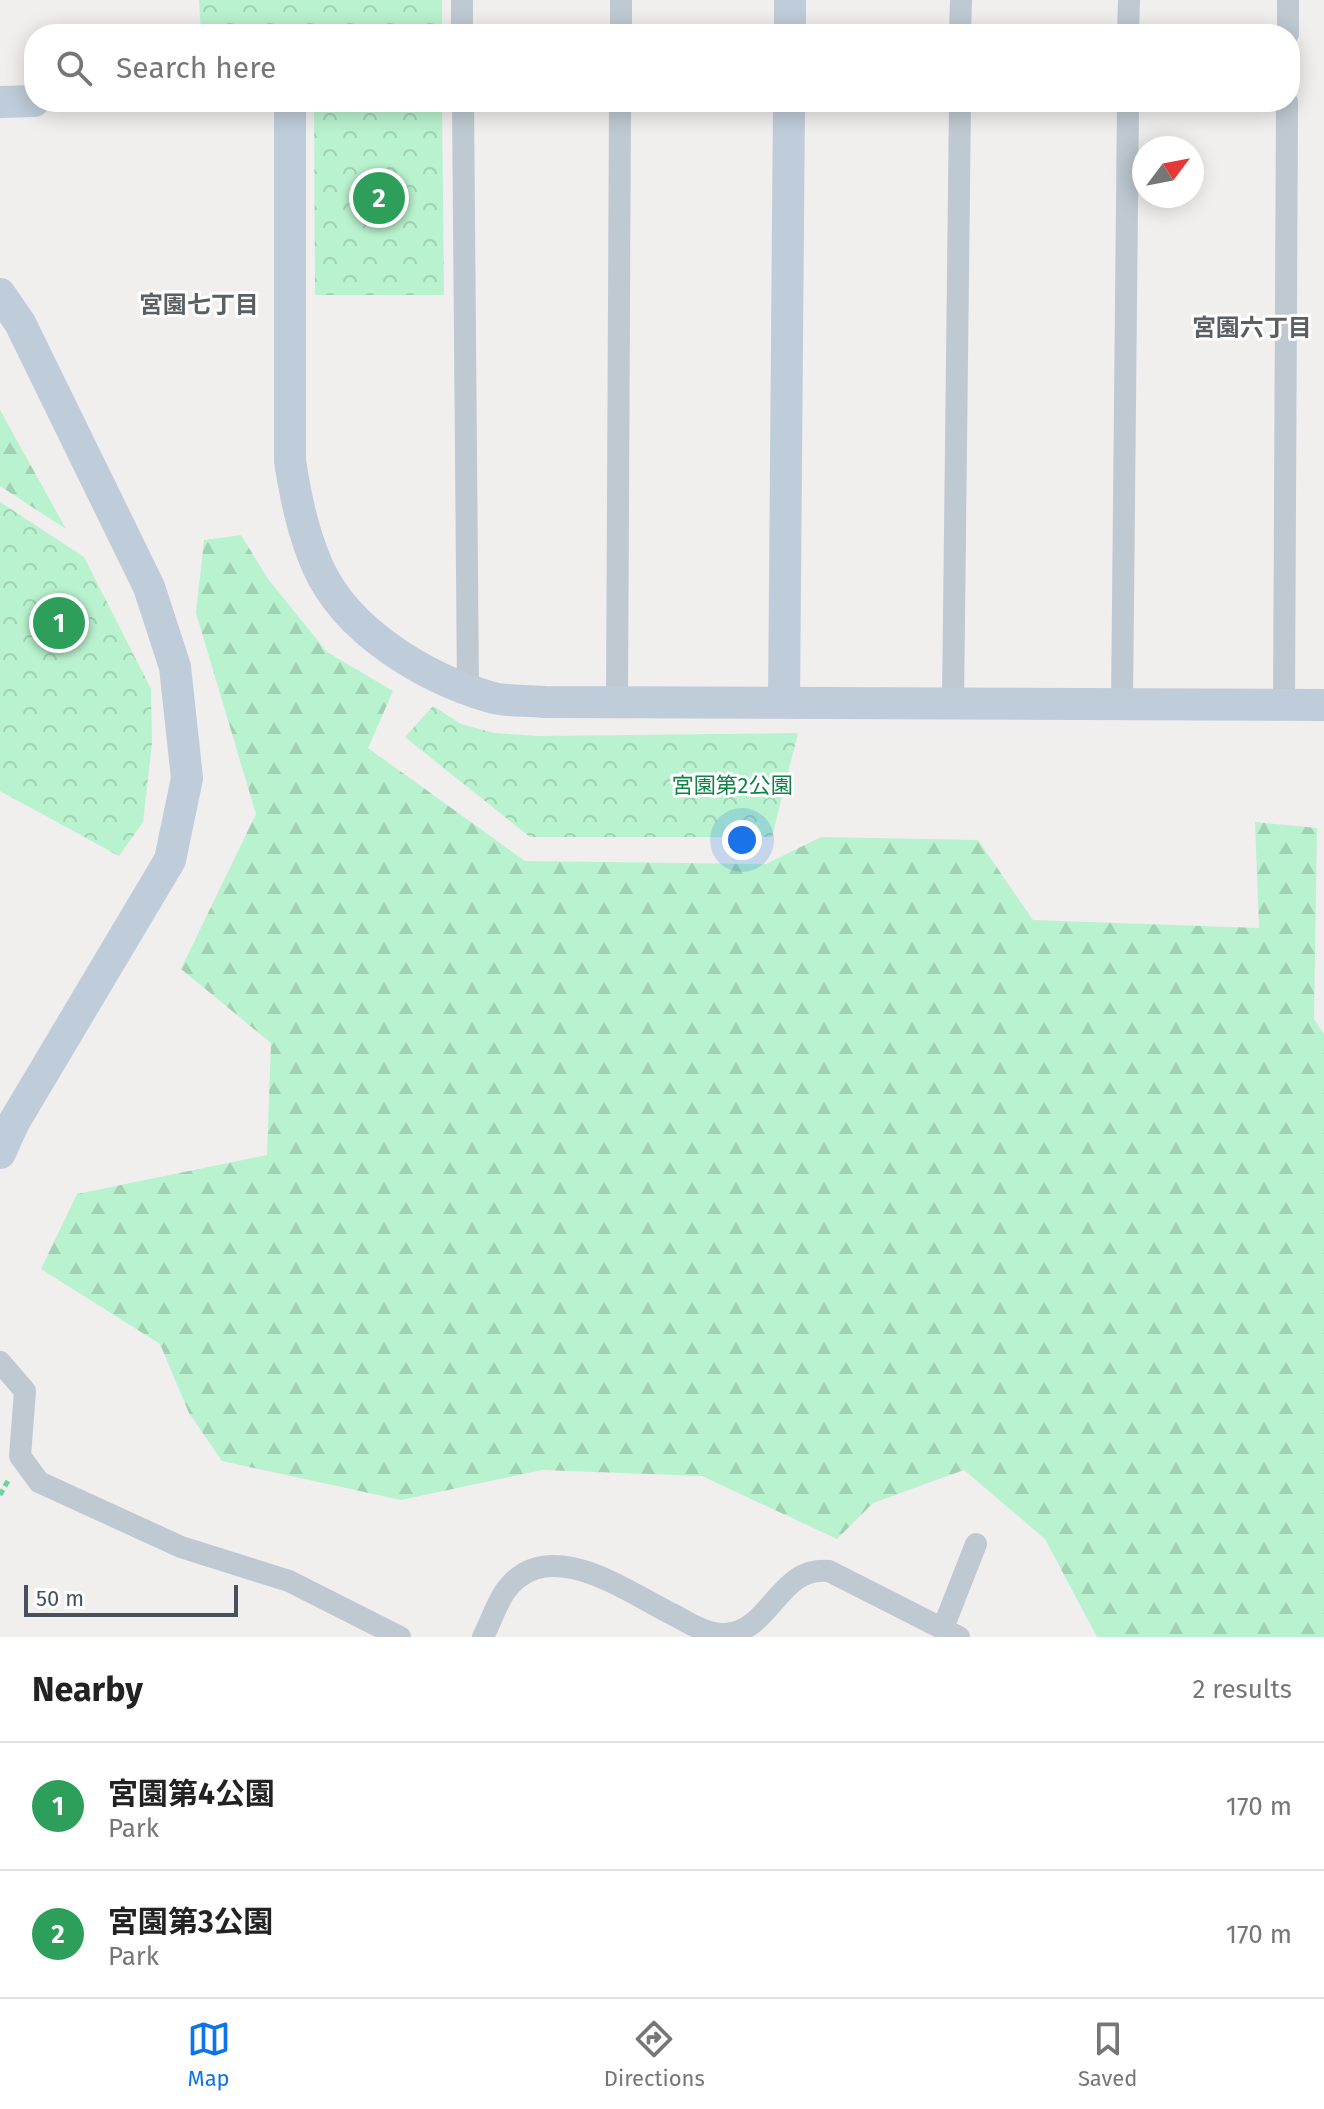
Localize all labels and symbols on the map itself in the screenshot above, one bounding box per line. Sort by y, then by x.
north arrow [1132,136,1204,208]
pin: 2 [353,168,405,228]
district label: 宮園七丁目 [139,291,259,319]
district label: 宮園六丁目 [1192,314,1312,342]
pin: 1 [33,593,85,653]
park label: 宮園第2公園 [672,772,792,799]
your location [722,820,762,860]
scale bar [24,1581,238,1617]

